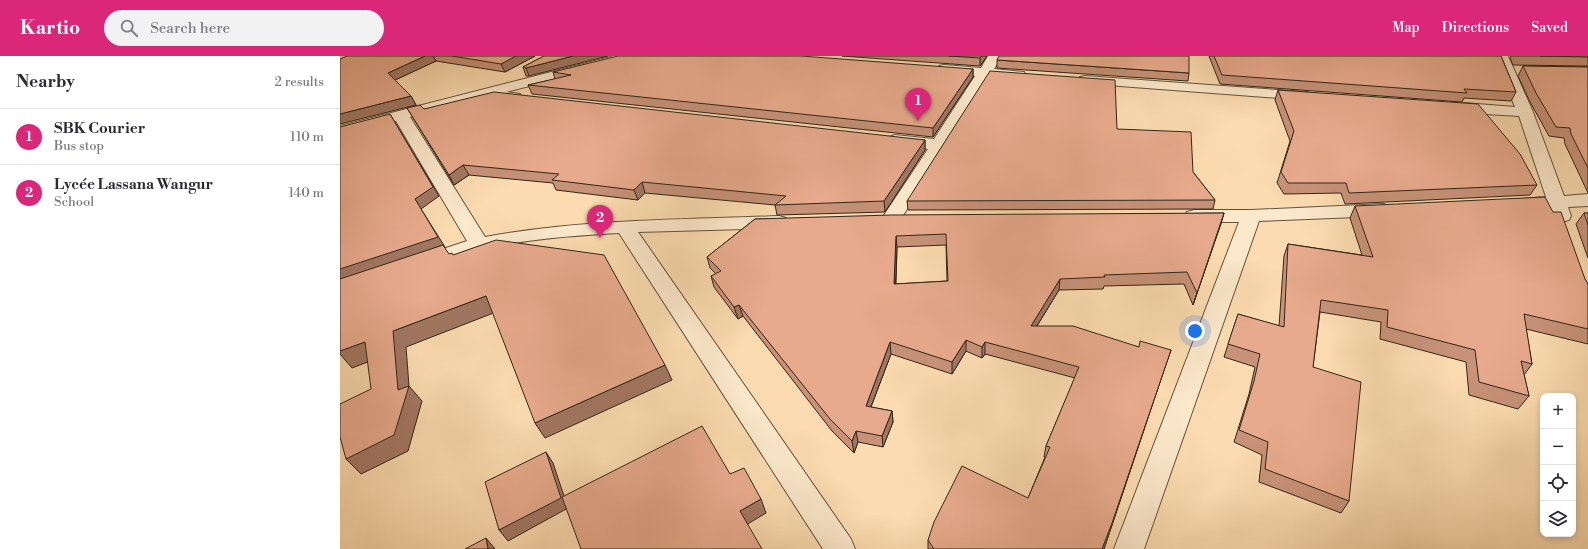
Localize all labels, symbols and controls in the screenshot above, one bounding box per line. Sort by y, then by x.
search box [104,10,384,46]
text: Kartio [20,16,80,40]
icon: search [118,17,140,39]
text: Search here [150,19,230,38]
text: Map [1392,19,1420,37]
text: Directions [1442,19,1509,37]
text: Saved [1531,19,1568,37]
text: Nearby [16,71,75,93]
text: 2 results [275,74,324,90]
pin: 1 [905,88,931,121]
text: SBK Courier [54,119,145,138]
text: 1 [26,129,32,145]
text: 110 m [290,129,324,145]
text: Bus stop [54,138,104,154]
text: Lycée Lassana Wangur [54,175,213,194]
text: 2 [25,185,33,201]
text: 140 m [288,185,324,201]
text: School [54,194,94,210]
pin: 2 [587,205,613,238]
your location [1185,321,1205,341]
map controls [1540,393,1576,537]
button: + [1540,393,1576,429]
button: − [1540,429,1576,465]
button: locate [1540,465,1576,501]
button: layers [1540,501,1576,537]

